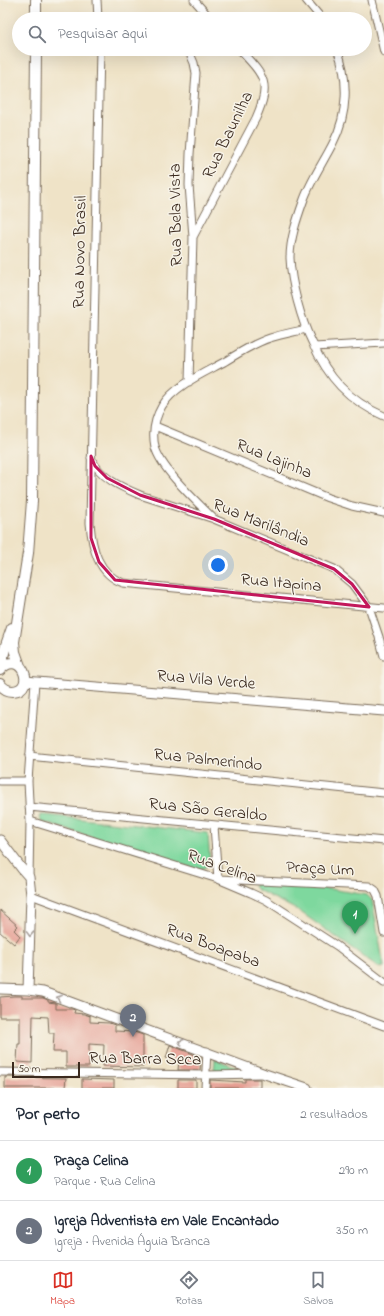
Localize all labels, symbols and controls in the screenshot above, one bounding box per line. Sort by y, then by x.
search box [12,12,372,56]
icon: search [26,23,48,45]
text: Pesquisar aqui [58,23,147,45]
street label: Rua Baunilha [196,87,260,183]
street label: Rua Bela Vista [163,163,189,267]
street label: Rua Novo Brasil [67,195,93,309]
street label: Rua Lajinha [232,432,316,486]
street label: Rua Marilândia [209,492,313,554]
your location [208,555,228,575]
street label: Rua Itapina [239,567,323,599]
street label: Rua Vila Verde [156,663,257,697]
street label: Rua Palmerindo [152,742,264,778]
street label: Rua São Geraldo [147,791,269,829]
street label: Rua Celina [183,843,261,891]
street label: Praça Um [285,855,355,883]
pin: 1 [342,901,368,934]
street label: Rua Boapaba [162,917,264,975]
one-way arrow [26,931,34,937]
one-way arrow [56,994,63,1002]
pin: 2 [120,1004,146,1037]
one-way arrow [178,1039,185,1047]
street label: Rua Barra Seca [89,1046,201,1072]
scale bar [12,1060,80,1079]
text: 50 m [18,1061,40,1077]
text: Por perto [16,1102,80,1127]
text: 2 resultados [300,1105,368,1124]
text: Praça Celina [54,1150,129,1172]
text: 1 [27,1161,31,1180]
text: 290 m [339,1161,368,1180]
text: Parque · Rua Celina [54,1172,155,1191]
text: Igreja Adventista em Vale Encantado [54,1210,279,1232]
text: 2 [26,1221,32,1240]
text: 350 m [336,1221,368,1240]
text: Igreja · Avenida Águia Branca [54,1232,210,1251]
tab: Mapa [50,1269,75,1309]
tab: Rotas [176,1269,203,1309]
tab: Salvos [303,1269,334,1309]

